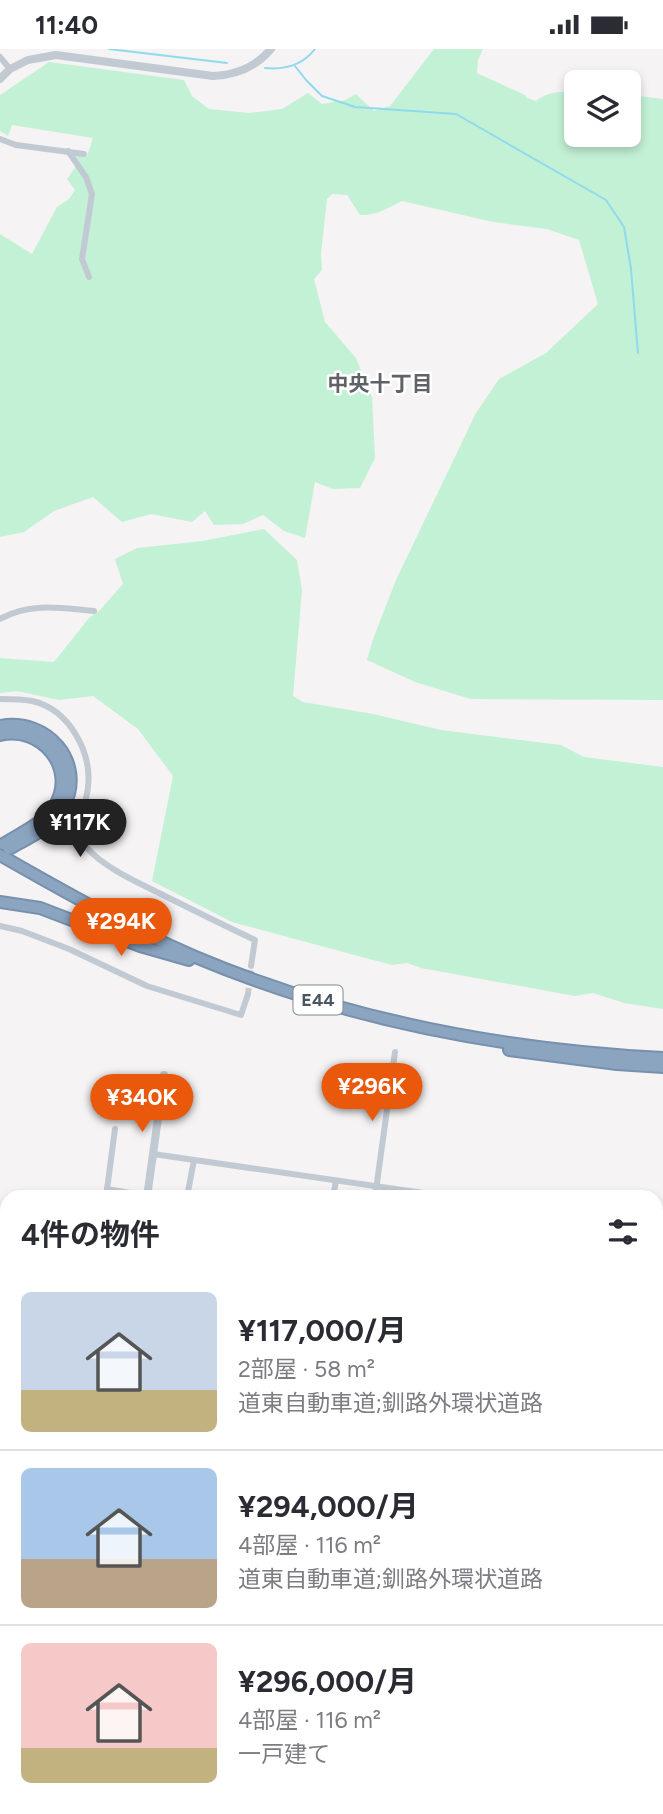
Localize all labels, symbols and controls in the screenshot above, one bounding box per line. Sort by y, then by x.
text: 11:40 [35,9,98,41]
map controls [564,70,641,147]
button: layers [564,70,641,147]
district label: 中央十丁目 [328,371,433,396]
pin: ¥117K [31,799,129,859]
text: ¥117K [49,808,111,836]
pin: ¥294K [72,899,170,958]
text: ¥294K [86,907,156,935]
road number: E44 [294,985,342,1015]
pin: ¥296K [323,1063,421,1123]
text: ¥296K [337,1072,407,1100]
pin: ¥340K [93,1075,191,1134]
text: ¥340K [106,1083,178,1111]
icon: filters [604,1213,642,1251]
text: 4件の物件 [21,1216,160,1253]
text: ¥117,000/月 [238,1312,407,1349]
icon: home [77,1320,161,1404]
text: 2部屋 · 58 m² [238,1355,375,1383]
text: 道東自動車道;釧路外環状道路 [238,1389,543,1417]
text: ¥294,000/月 [238,1488,419,1525]
icon: home [77,1496,161,1580]
text: 4部屋 · 116 m² [238,1531,381,1559]
text: 道東自動車道;釧路外環状道路 [238,1565,543,1593]
text: ¥296,000/月 [238,1663,417,1700]
icon: home [77,1671,161,1755]
text: 4部屋 · 116 m² [238,1706,381,1734]
text: 一戸建て [238,1740,330,1768]

